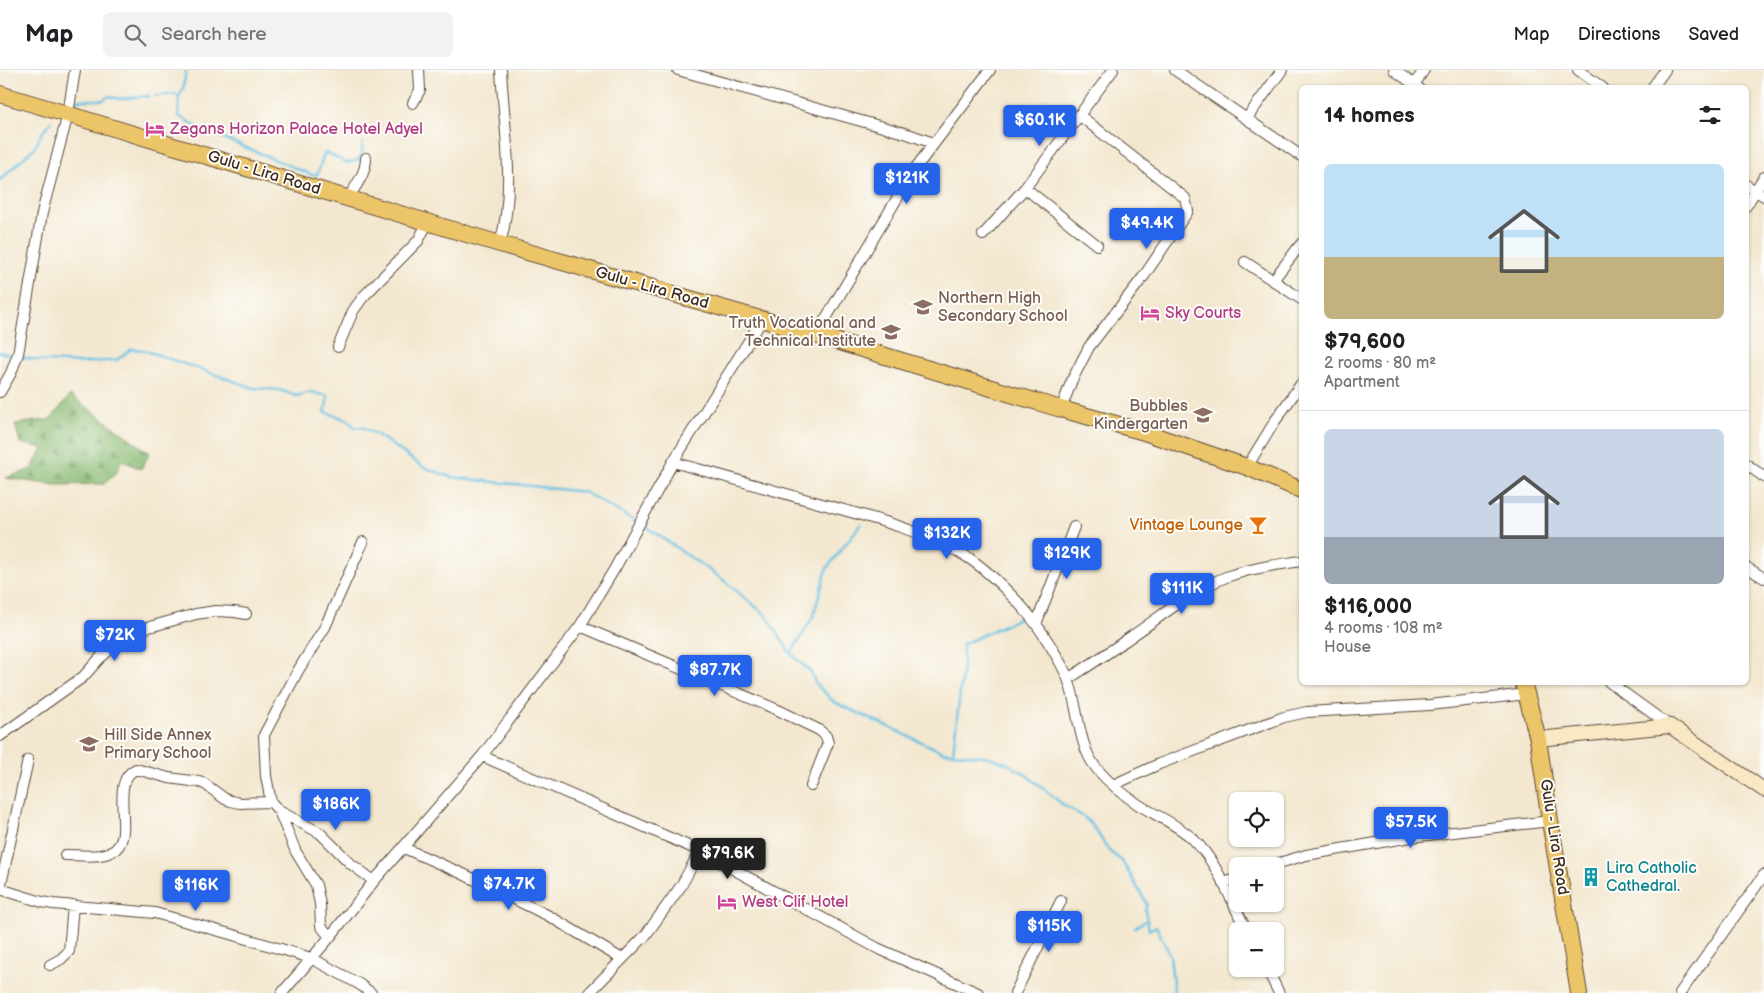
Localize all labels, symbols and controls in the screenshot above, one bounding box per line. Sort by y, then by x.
search box [103,12,453,57]
text: Map [25,20,73,49]
icon: search [121,21,149,49]
text: Search here [161,23,267,46]
text: Map [1514,24,1550,45]
text: Directions [1578,24,1660,45]
text: Saved [1688,24,1739,45]
icon: filters [1696,101,1724,129]
text: 14 homes [1324,103,1415,128]
pin: $60.1K [999,104,1081,147]
text: $60.1K [1014,111,1066,130]
hotel icon: Zegans Horizon Palace Hotel Adyel [144,118,166,140]
place label: Zegans Horizon Palace Hotel Adyel [169,120,423,139]
street label: Gulu - Lira Road [205,147,323,199]
pin: $121K [872,162,942,205]
text: $121K [885,169,929,188]
icon: home [1479,196,1569,286]
pin: $49.4K [1106,208,1188,250]
text: $49.4K [1120,214,1174,233]
street label: Gulu - Lira Road [593,263,711,313]
place label: Northern High Secondary School [938,289,1068,326]
school or university icon: Northern High Secondary School [912,296,934,318]
hotel icon: Sky Courts [1139,302,1161,324]
place label: Sky Courts [1165,304,1241,323]
place label: Truth Vocational and Technical Institute [729,314,877,351]
school or university icon: Truth Vocational and Technical Institute [880,321,902,343]
text: $79,600 [1324,329,1405,354]
text: 2 rooms · 80 m² [1324,354,1436,373]
text: Apartment [1324,373,1400,392]
place label: Bubbles Kindergarten [1094,397,1188,434]
school or university icon: Bubbles Kindergarten [1192,404,1214,426]
icon: home [1479,462,1569,552]
bar icon: Vintage Lounge [1247,514,1269,536]
place label: Vintage Lounge [1129,516,1244,535]
pin: $132K [912,518,982,560]
text: $132K [923,524,971,543]
pin: $129K [1032,538,1102,580]
text: $129K [1043,544,1091,563]
pin: $111K [1147,572,1217,615]
text: $111K [1161,579,1203,598]
text: $116,000 [1324,594,1412,619]
text: 4 rooms · 108 m² [1324,619,1443,638]
pin: $72K [85,620,145,662]
text: $72K [95,626,135,645]
text: House [1324,638,1371,657]
pin: $87.7K [674,654,756,697]
text: $87.7K [689,661,741,680]
place label: Hill Side Annex Primary School [104,726,212,763]
school or university icon: Hill Side Annex Primary School [78,733,100,755]
street label: Gulu - Lira Road [1535,778,1573,896]
pin: $186K [301,788,371,831]
map controls [1229,792,1284,977]
button: locate [1229,792,1284,847]
text: $186K [312,795,360,814]
pin: $57.5K [1370,806,1452,849]
text: $57.5K [1385,813,1437,832]
pin: $79.6K [687,838,769,880]
text: $79.6K [702,844,754,863]
button: + [1229,857,1284,912]
place label: Lira Catholic Cathedral. [1606,859,1697,896]
building icon: Lira Catholic Cathedral. [1580,866,1602,888]
pin: $74.7K [468,868,550,911]
pin: $116K [161,870,231,912]
text: $74.7K [483,875,535,894]
text: $116K [174,876,218,895]
hotel icon: West Clif Hotel [716,891,738,913]
place label: West Clif Hotel [742,893,848,912]
pin: $115K [1014,910,1084,953]
text: $115K [1027,917,1071,936]
button: − [1229,922,1284,977]

